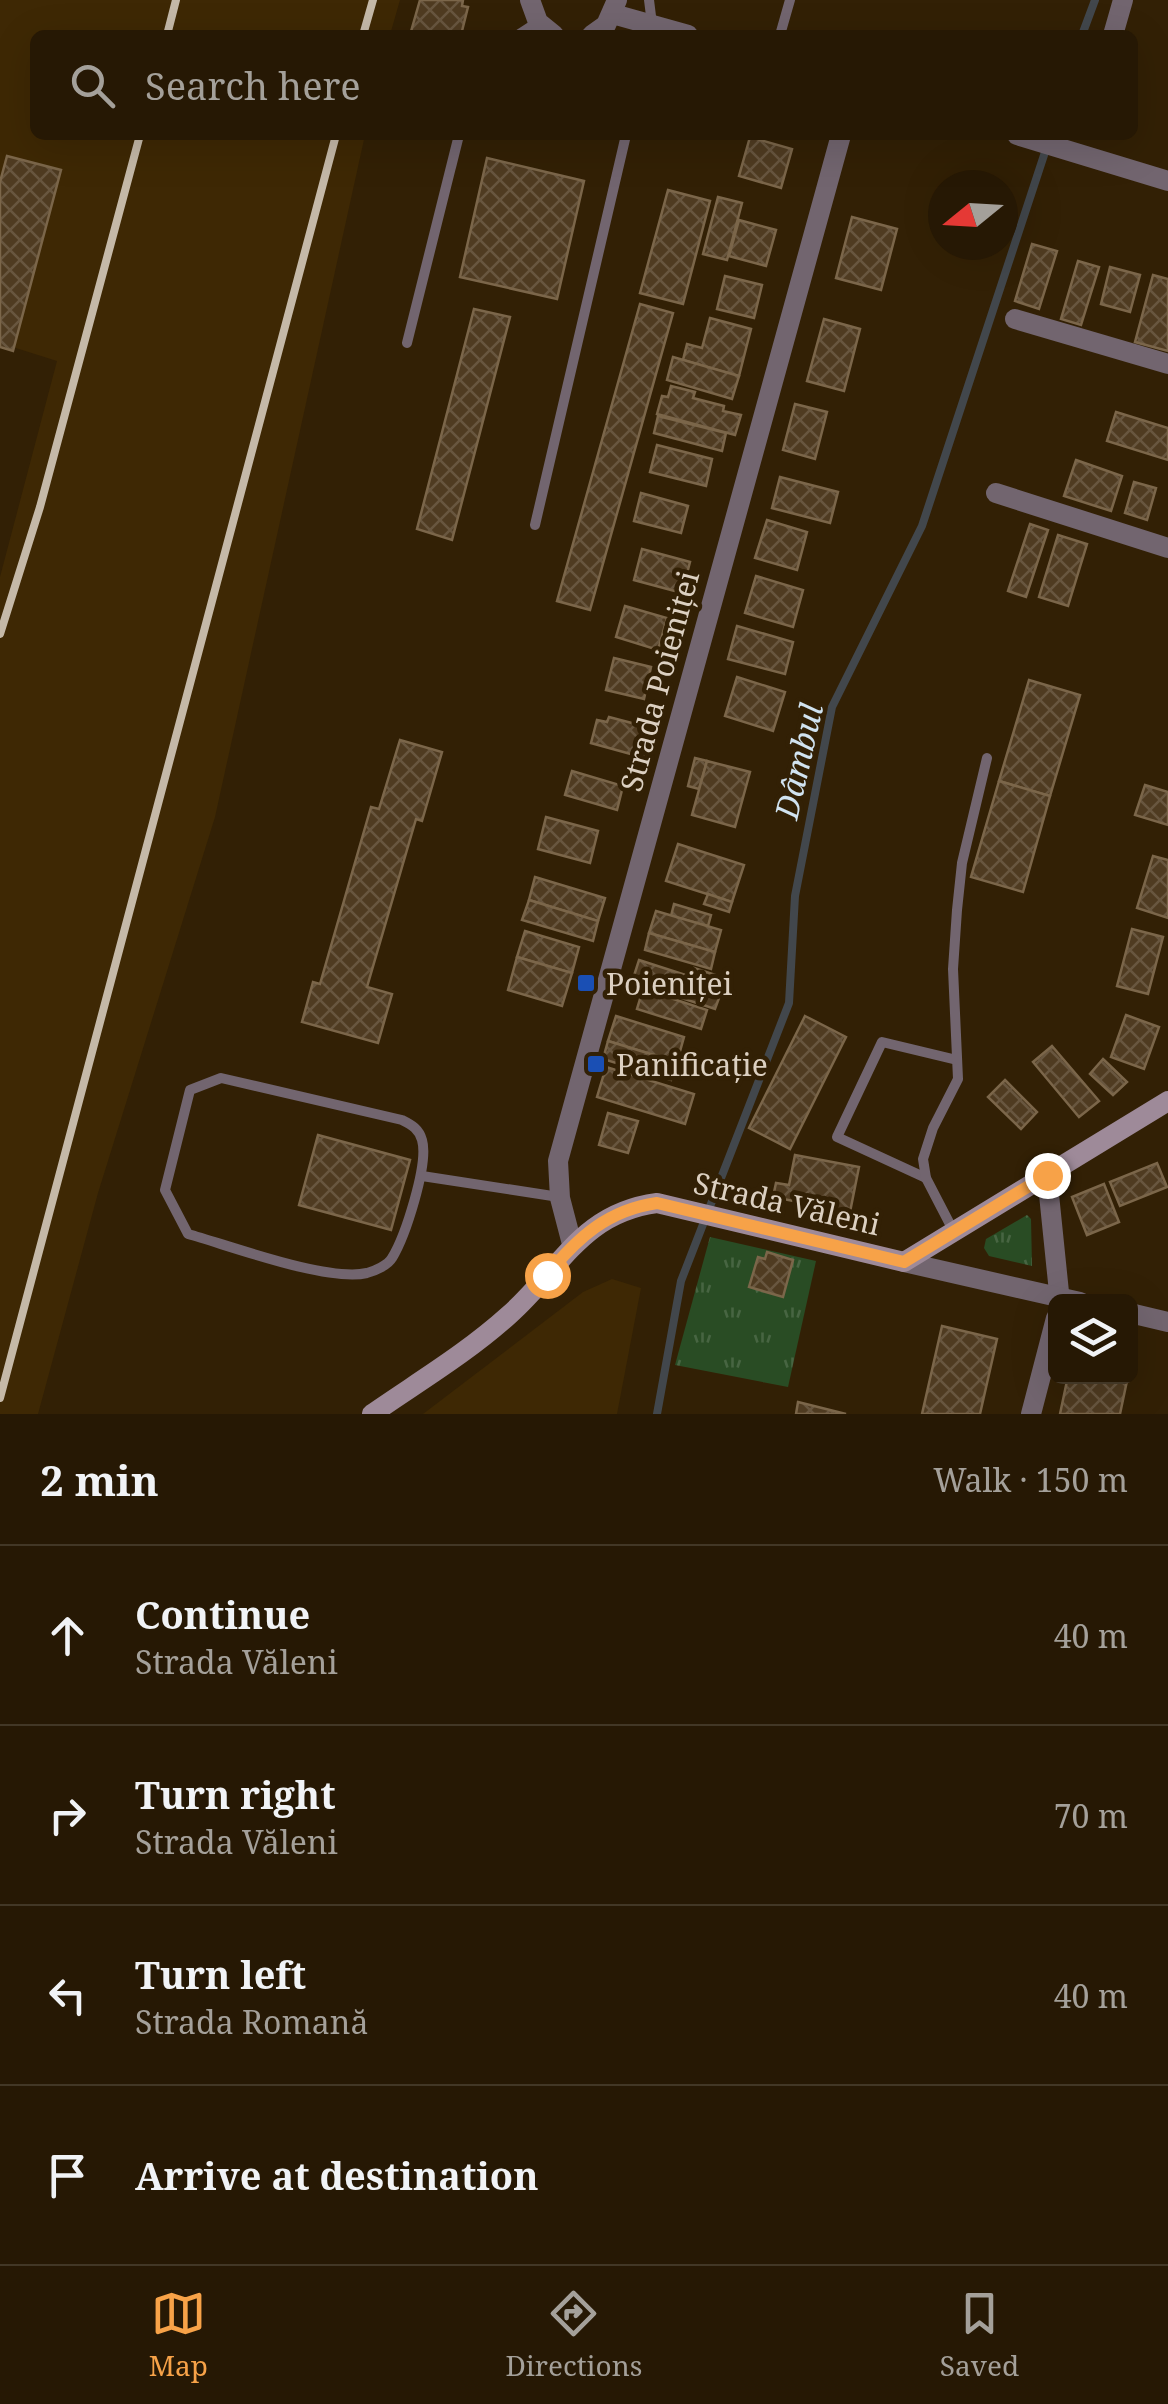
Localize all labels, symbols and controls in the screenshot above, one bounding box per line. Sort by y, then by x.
search box [30,30,1138,140]
icon: search [65,58,120,113]
text: Search here [145,59,361,111]
north arrow [928,170,1018,260]
street label: Strada Poieniței [610,566,708,796]
water label: Dâmbul [764,699,832,824]
place label: Poieniței [606,963,733,1004]
marker: Poieniței [575,972,597,994]
place label: Panificație [616,1044,768,1085]
marker: Panificație [585,1053,607,1075]
route end [1025,1153,1071,1199]
street label: Strada Văleni [690,1162,885,1244]
route start [525,1253,571,1299]
map controls [1048,1294,1138,1384]
button: layers [1048,1294,1138,1384]
text: 2 min [40,1451,159,1508]
text: Walk · 150 m [933,1458,1128,1501]
text: Continue [135,1588,310,1640]
icon: ahead [40,1608,95,1663]
text: 40 m [1054,1614,1128,1657]
text: Strada Văleni [135,1640,338,1683]
text: Turn right [135,1768,336,1820]
icon: right [40,1788,95,1843]
text: 70 m [1054,1794,1128,1837]
text: Strada Văleni [135,1820,338,1863]
text: Turn left [135,1948,306,2000]
icon: left [40,1968,95,2023]
text: 40 m [1054,1974,1128,2017]
text: Strada Romană [135,2000,368,2043]
icon: arrive [40,2148,95,2203]
text: Arrive at destination [135,2149,539,2201]
tab: Map [149,2286,208,2384]
tab: Directions [505,2286,642,2384]
tab: Saved [940,2286,1019,2384]

